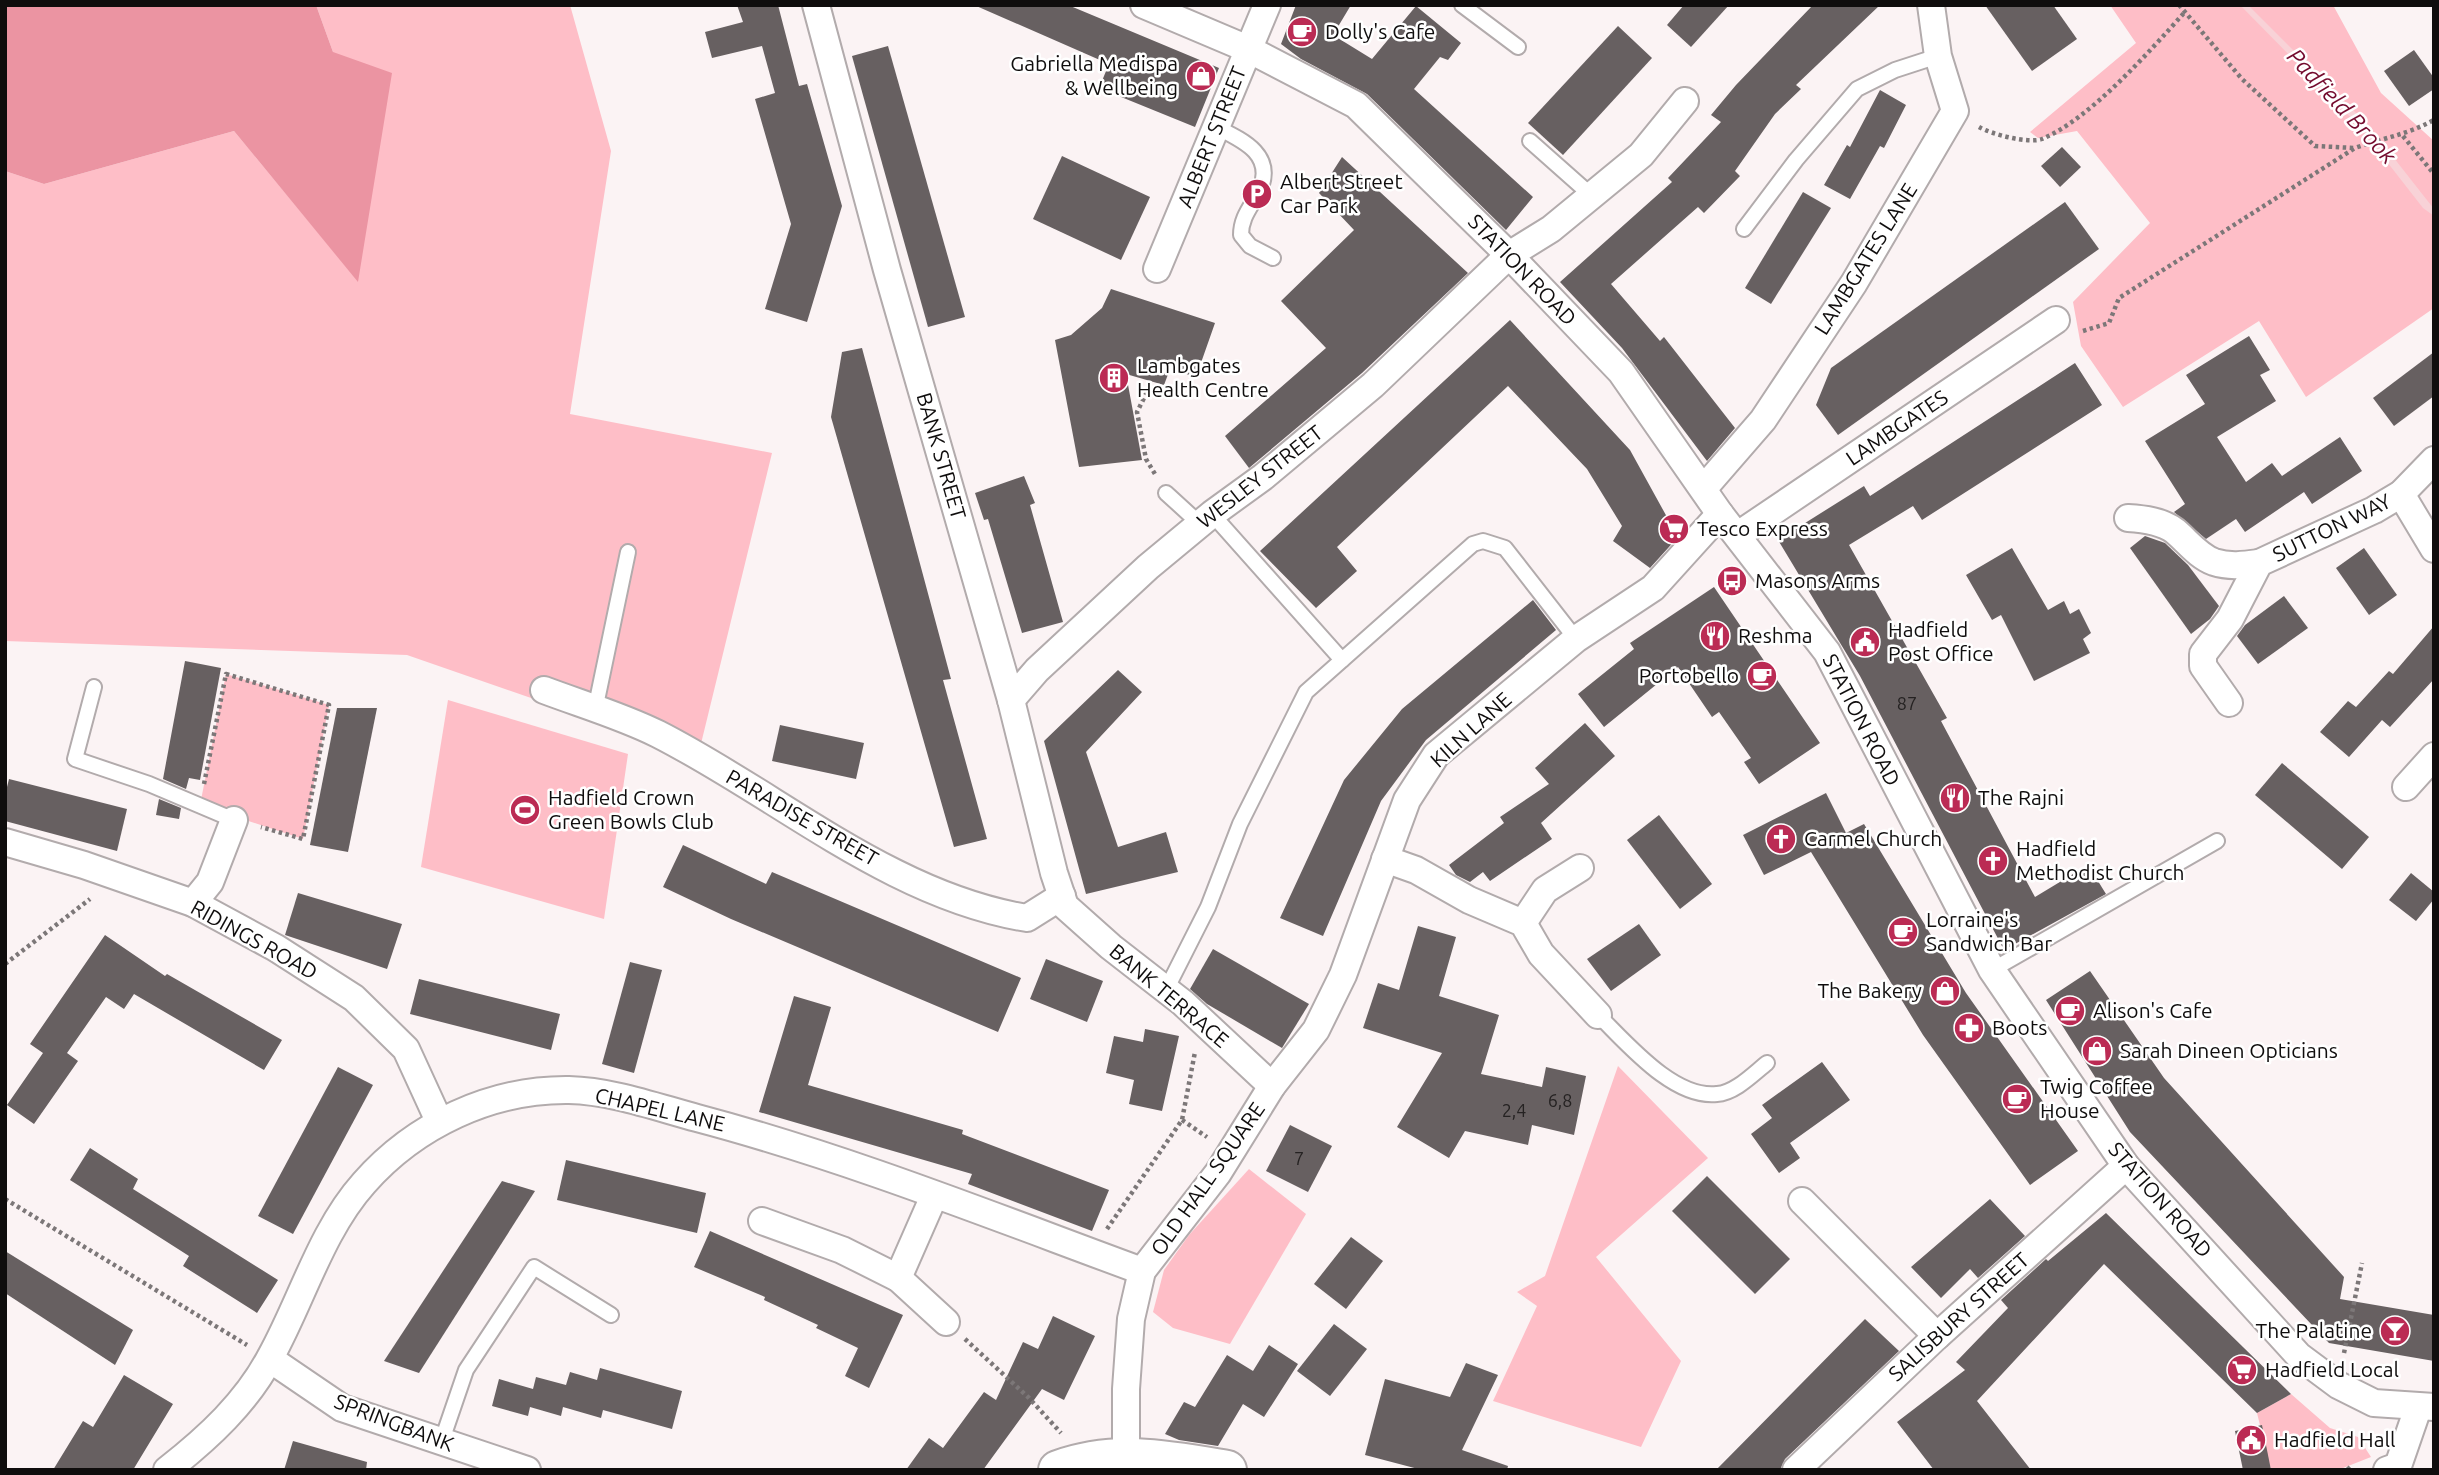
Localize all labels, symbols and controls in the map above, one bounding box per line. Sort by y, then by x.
cafe icon: Dolly's Cafe [1285,15,1319,49]
place label: Dolly's Cafe [1325,19,1435,43]
water label: Padfield Brook [2282,43,2402,169]
place label: Gabriella Medispa & Wellbeing [1010,51,1178,99]
shop icon: Gabriella Medispa & Wellbeing [1184,59,1218,93]
street label: ALBERT STREET [1172,62,1250,211]
place label: Albert Street Car Park [1280,169,1403,217]
parking icon: Albert Street Car Park [1240,177,1274,211]
street label: LAMBGATES LANE [1809,178,1921,339]
street label: STATION ROAD [1464,209,1582,330]
place label: Lambgates Health Centre [1137,353,1269,401]
building icon: Lambgates Health Centre [1097,361,1131,395]
street label: LAMBGATES [1841,384,1952,470]
street label: BANK STREET [912,390,972,522]
street label: WESLEY STREET [1192,420,1327,533]
street label: SUTTON WAY [2269,488,2395,566]
supermarket icon: Tesco Express [1657,512,1691,546]
place label: Tesco Express [1697,516,1828,540]
bus stop icon: Masons Arms [1715,564,1749,598]
place label: Masons Arms [1755,568,1880,592]
place label: Hadfield Post Office [1888,617,1993,665]
restaurant icon: Reshma [1698,619,1732,653]
place label: Reshma [1738,623,1813,647]
public building icon: Hadfield Post Office [1848,625,1882,659]
street label: STATION ROAD [1818,650,1905,789]
cafe icon: Portobello [1745,659,1779,693]
place label: Portobello [1639,663,1739,687]
street label: KILN LANE [1425,687,1516,772]
house number: 87 [1897,693,1917,713]
street label: PARADISE STREET [722,764,883,871]
restaurant icon: The Rajni [1938,781,1972,815]
place label: Hadfield Crown Green Bowls Club [548,785,714,833]
place label: The Rajni [1978,785,2064,809]
sports icon: Hadfield Crown Green Bowls Club [508,793,542,827]
church icon: Carmel Church [1764,822,1798,856]
place label: Carmel Church [1804,826,1942,850]
place label: Hadfield Methodist Church [2016,836,2184,884]
church icon: Hadfield Methodist Church [1976,844,2010,878]
street label: RIDINGS ROAD [187,894,322,984]
place label: Lorraine's Sandwich Bar [1926,907,2052,955]
cafe icon: Lorraine's Sandwich Bar [1886,915,1920,949]
street label: BANK TERRACE [1105,939,1234,1052]
shop icon: The Bakery [1928,974,1962,1008]
place label: The Bakery [1817,978,1922,1002]
cafe icon: Alison's Cafe [2053,994,2087,1028]
place label: Alison's Cafe [2093,998,2212,1022]
pharmacy icon: Boots [1952,1011,1986,1045]
place label: Boots [1992,1015,2047,1039]
shop icon: Sarah Dineen Opticians [2080,1034,2114,1068]
place label: Sarah Dineen Opticians [2120,1038,2338,1062]
place label: Twig Coffee House [2040,1074,2153,1122]
street label: CHAPEL LANE [593,1082,728,1136]
cafe icon: Twig Coffee House [2000,1082,2034,1116]
house number: 6,8 [1548,1090,1572,1110]
street label: OLD HALL SQUARE [1145,1097,1269,1260]
house number: 2,4 [1502,1100,1526,1120]
street label: STATION ROAD [2104,1137,2217,1262]
house number: 7 [1294,1148,1304,1168]
street label: SALISBURY STREET [1883,1247,2034,1385]
bar icon: The Palatine [2378,1314,2412,1348]
place label: The Palatine [2255,1318,2372,1342]
supermarket icon: Hadfield Local [2225,1353,2259,1387]
place label: Hadfield Local [2265,1357,2399,1381]
street label: SPRINGBANK [331,1388,458,1456]
public building icon: Hadfield Hall [2234,1423,2268,1457]
place label: Hadfield Hall [2274,1427,2395,1451]

